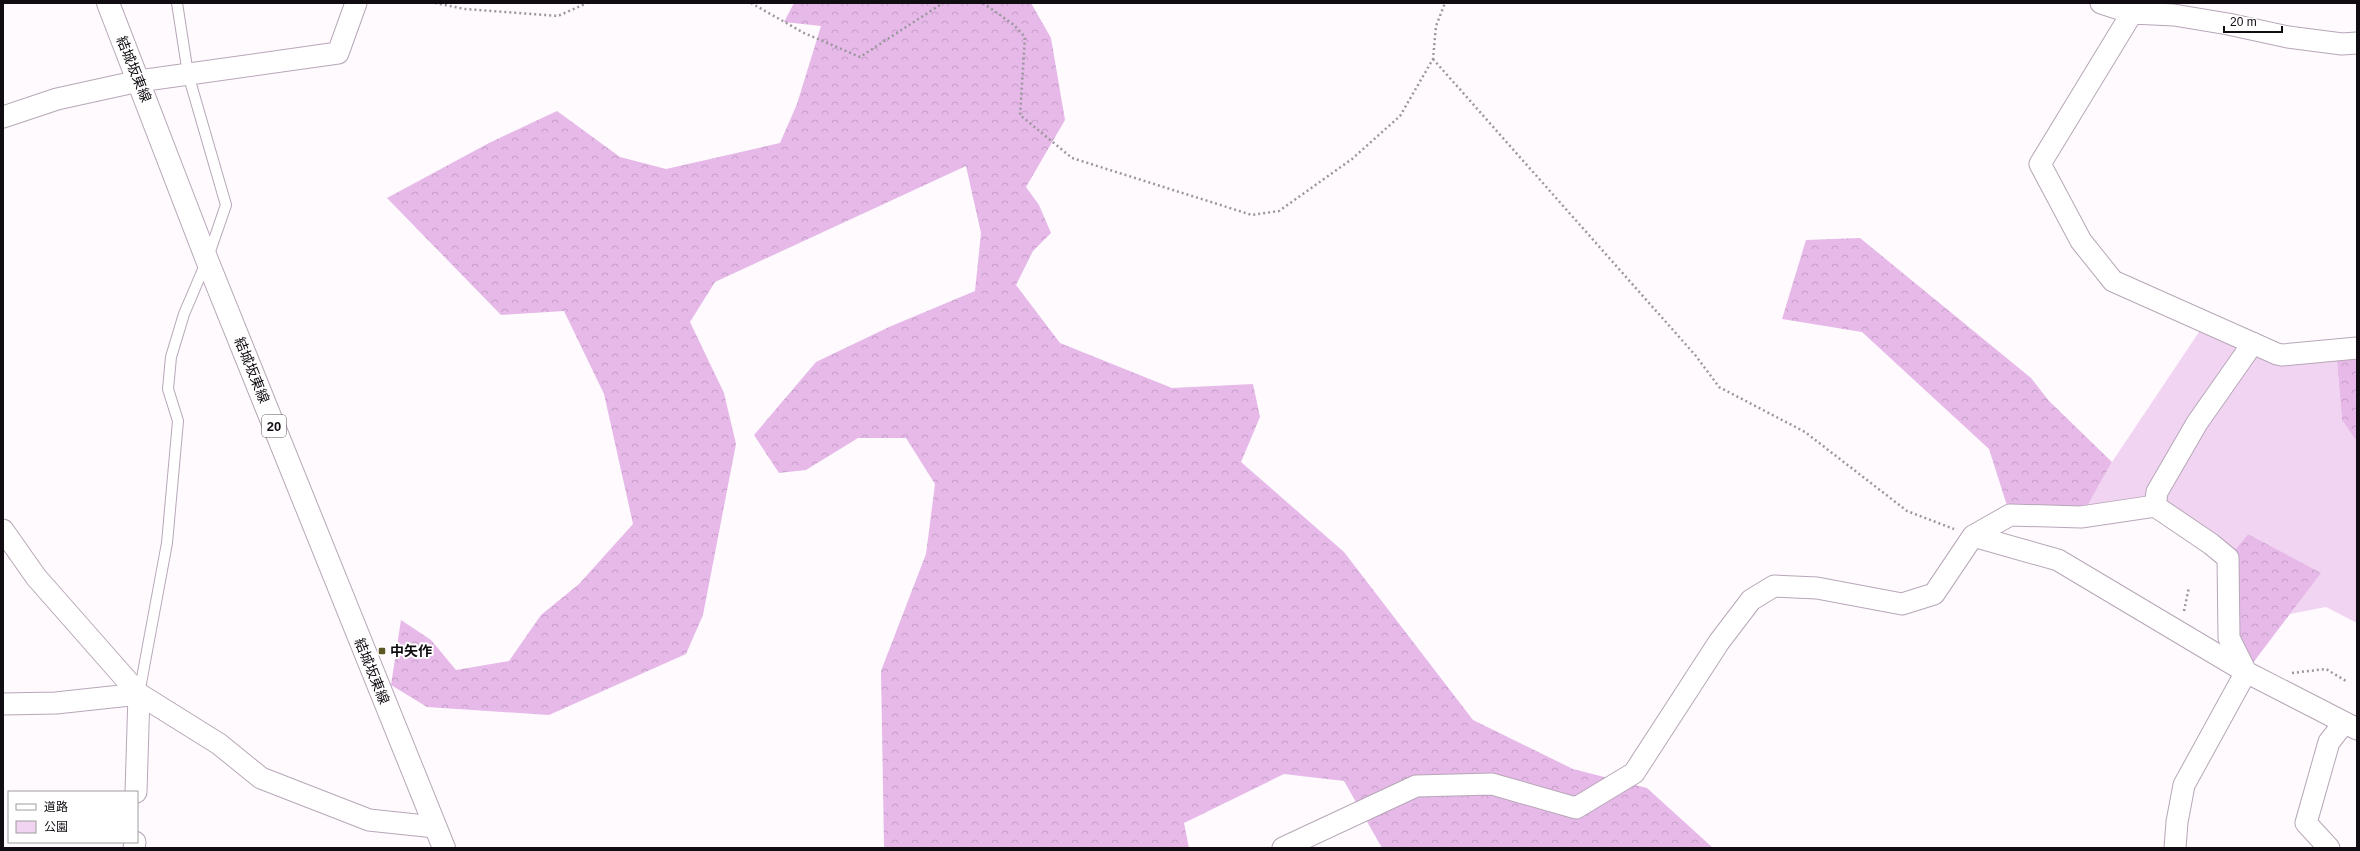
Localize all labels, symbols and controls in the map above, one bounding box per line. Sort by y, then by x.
scale bar [2224,8,2282,34]
text: 20 m [2230,15,2257,29]
street label: 結城坂東線 [113,34,155,104]
street label: 結城坂東線 [231,335,273,405]
road number: 20 [262,415,286,437]
street label: 結城坂東線 [351,636,393,706]
place label: 中矢作 [390,643,432,659]
marker: 中矢作 [377,646,387,656]
legend [8,791,138,843]
text: 道路 [44,800,68,814]
text: 公園 [44,820,68,834]

